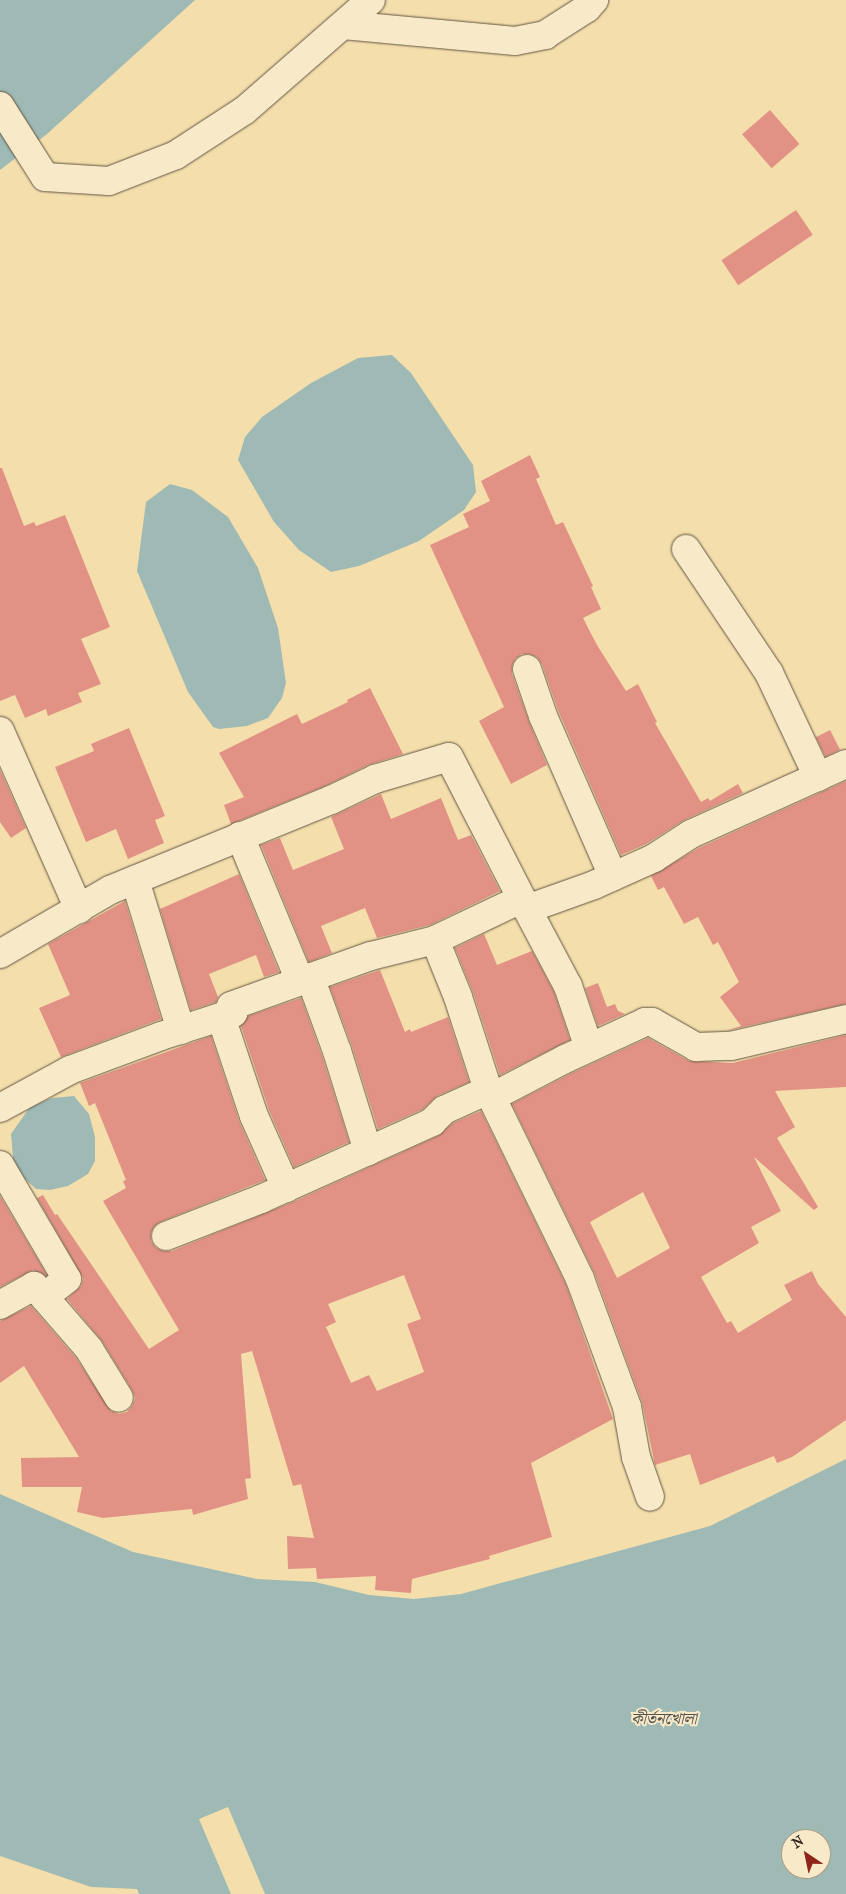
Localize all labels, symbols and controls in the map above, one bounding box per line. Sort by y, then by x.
water label: কীর্তনখোলা [631,1709,697,1729]
north arrow [781,1829,831,1879]
text: N [789,1832,807,1852]

